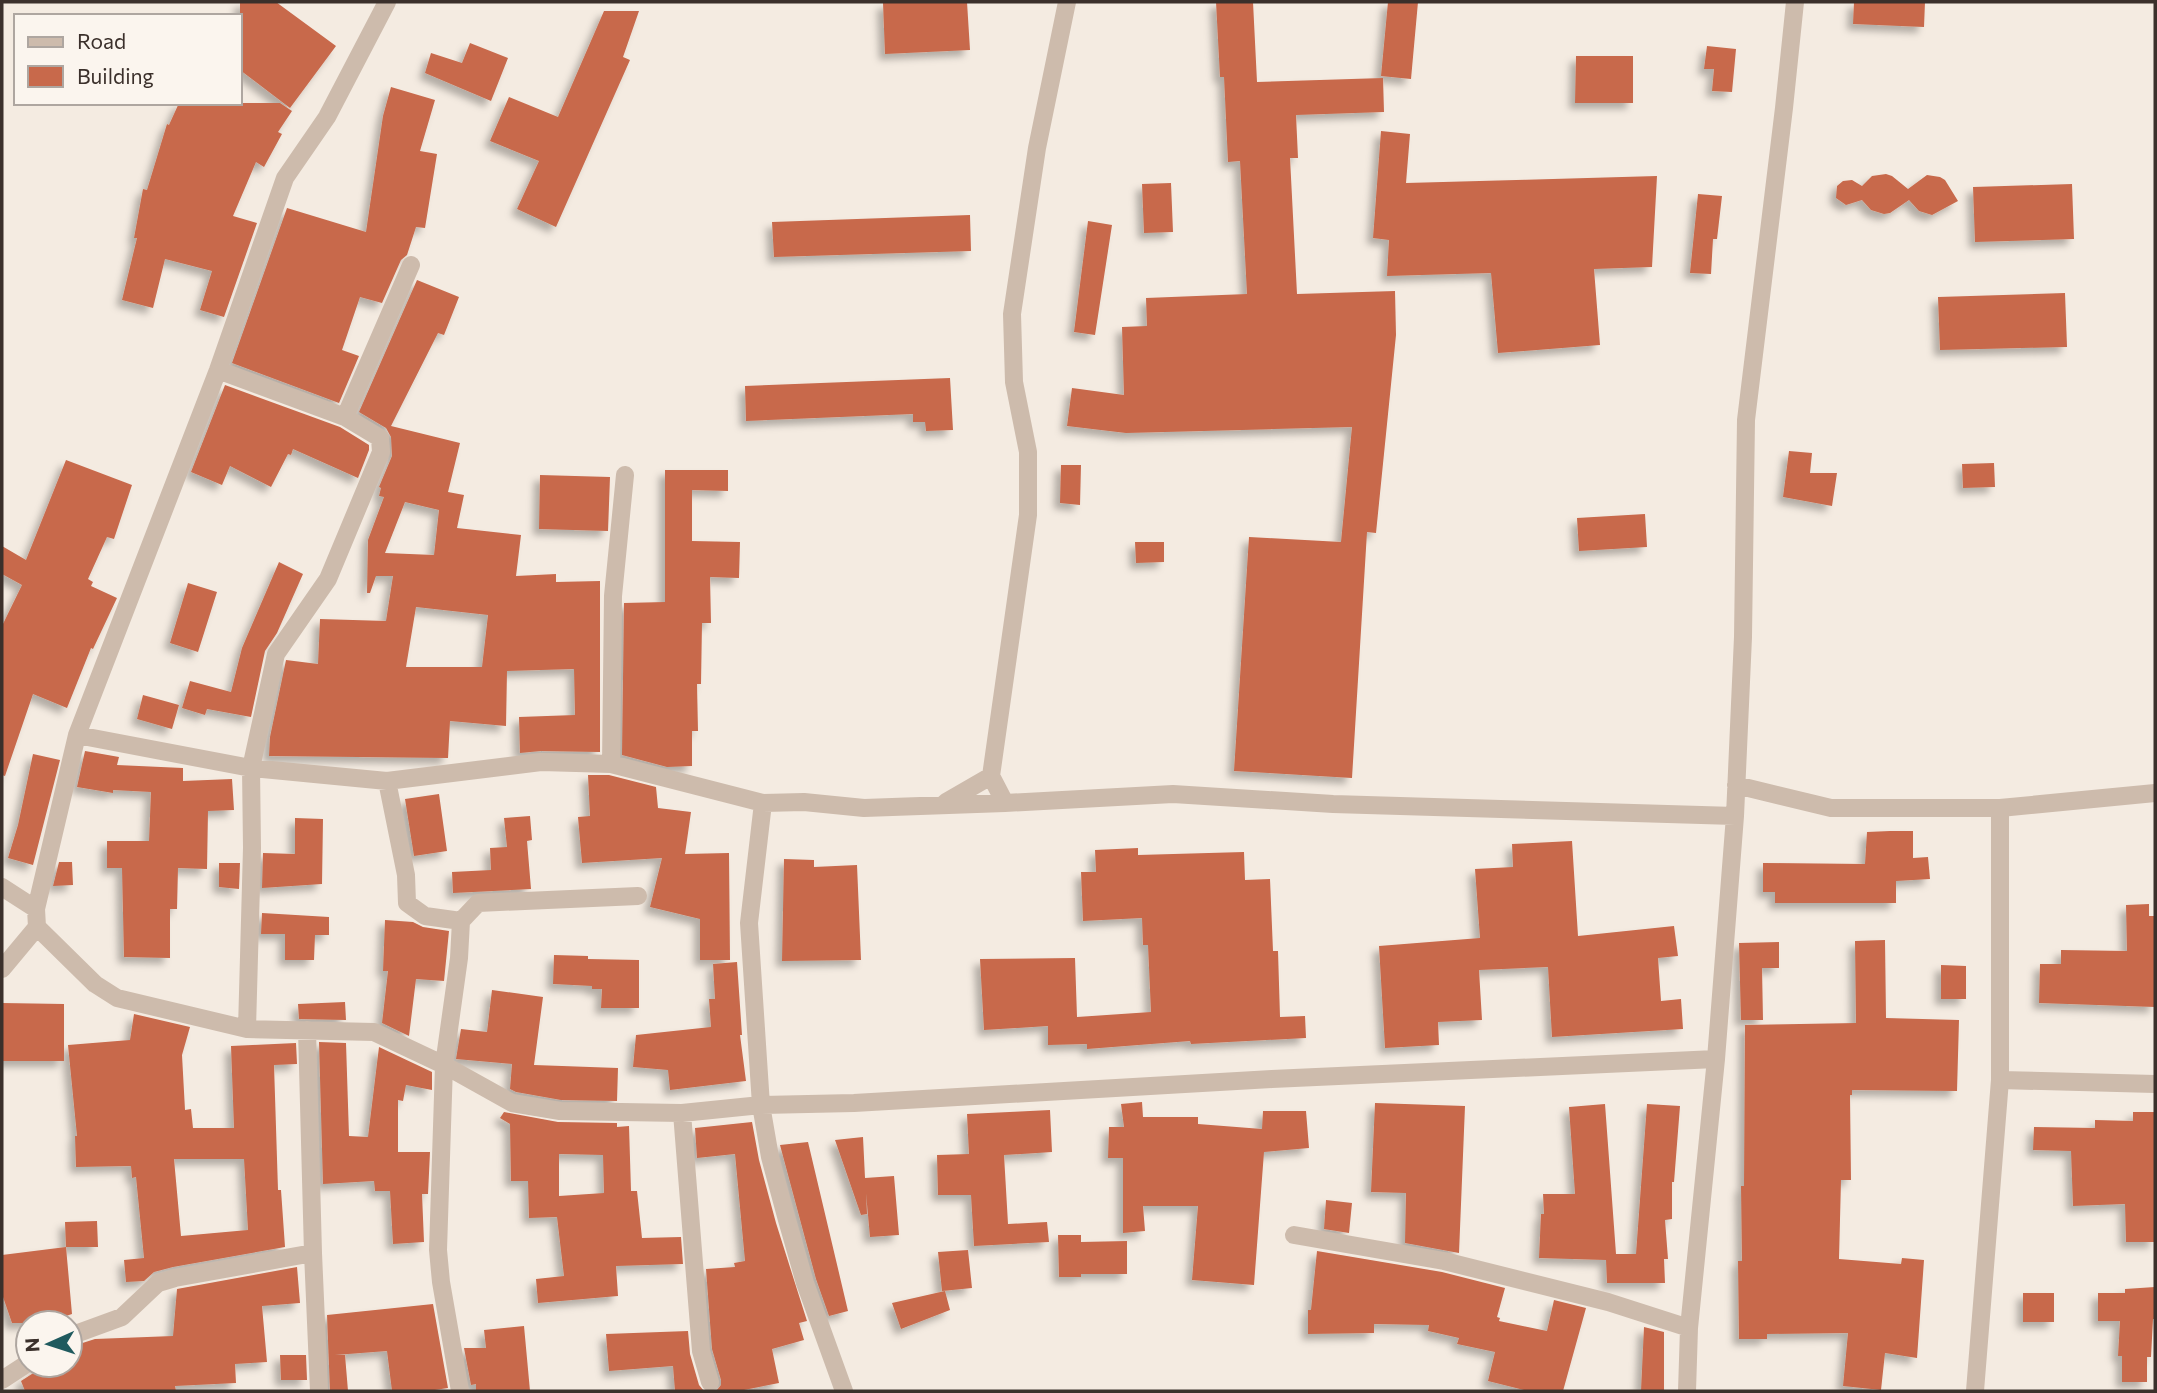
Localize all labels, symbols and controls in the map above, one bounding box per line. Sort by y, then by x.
legend [14,14,242,105]
text: Road [77,28,126,53]
text: Building [77,63,154,88]
north arrow [14,1309,84,1379]
text: N [20,1337,43,1353]

